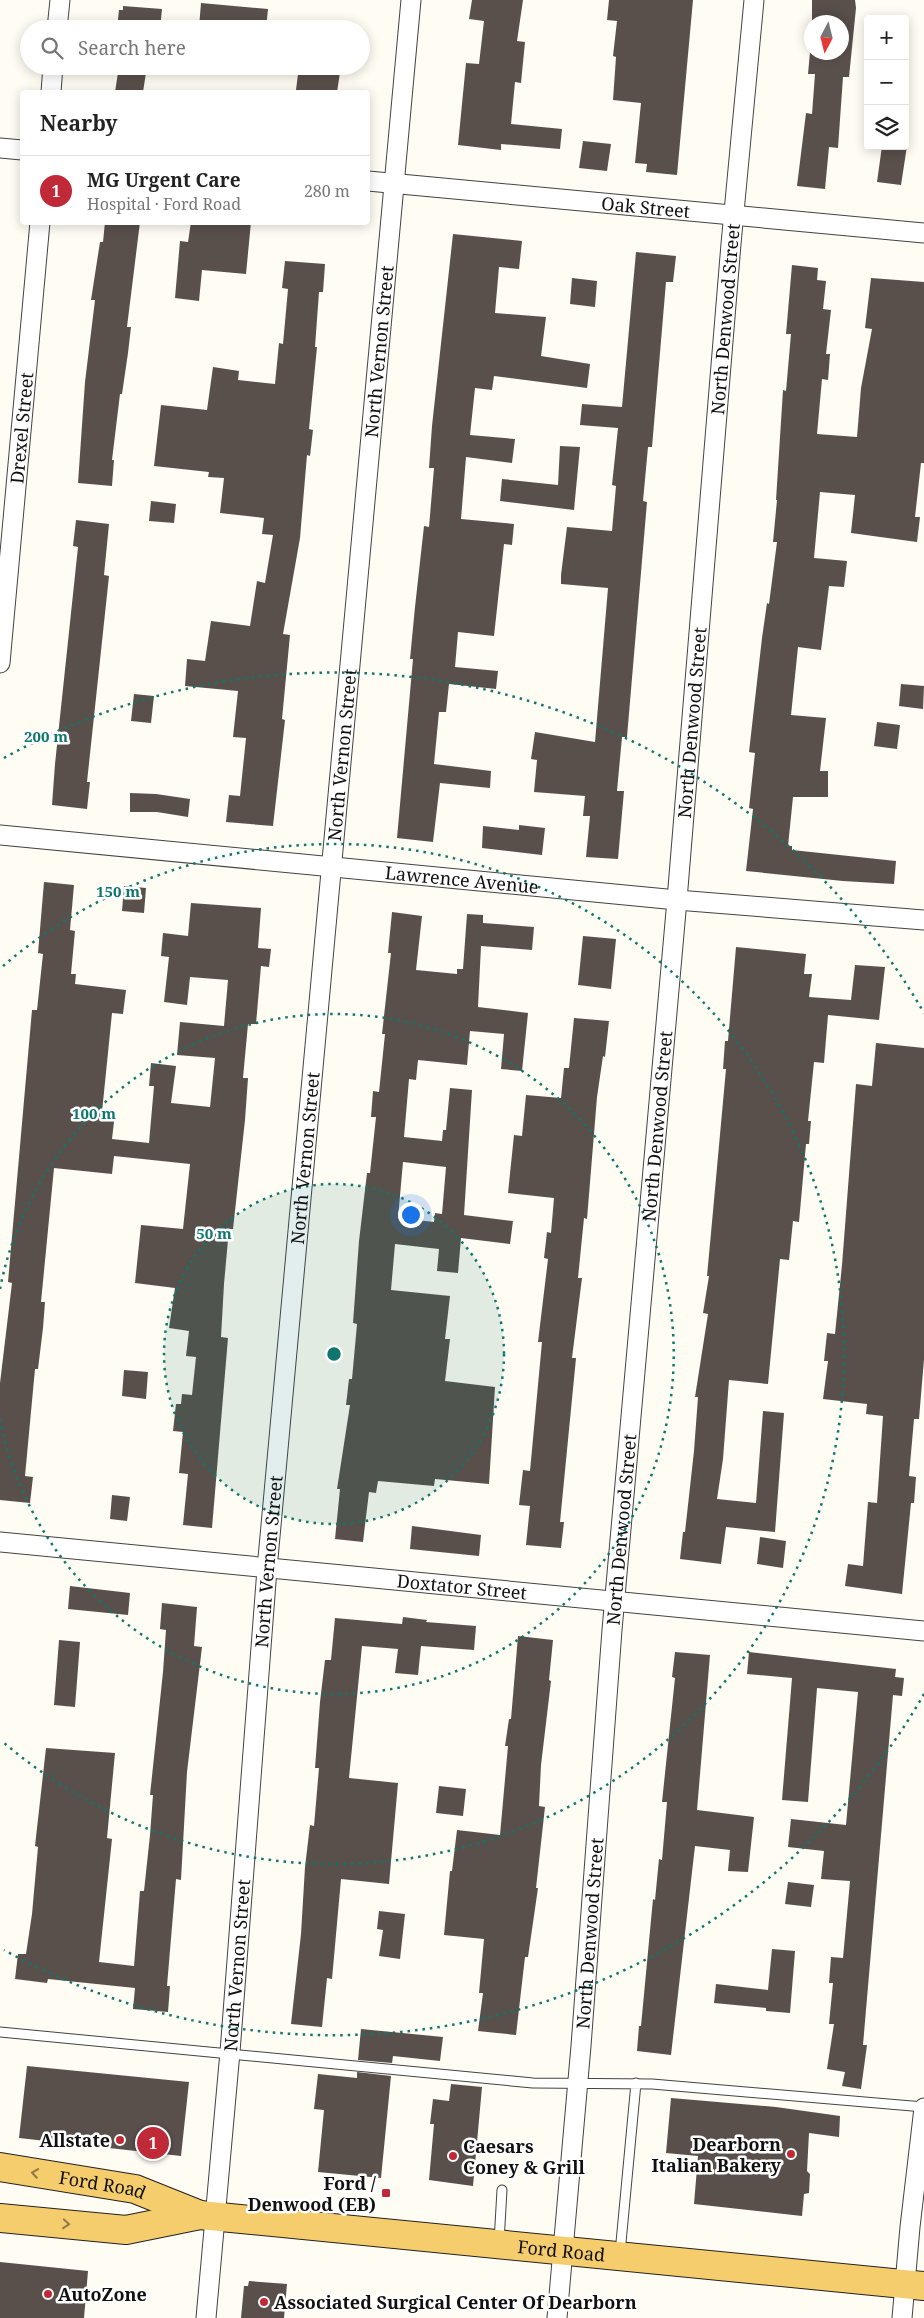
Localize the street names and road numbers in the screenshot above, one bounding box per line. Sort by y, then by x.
street label: Oak Street [600,191,691,223]
street label: North Denwood Street [705,222,745,416]
street label: North Vernon Street [359,264,399,439]
street label: Drexel Street [4,371,38,485]
street label: North Denwood Street [672,626,711,819]
street label: North Vernon Street [322,668,362,842]
street label: Lawrence Avenue [384,860,540,899]
street label: North Denwood Street [636,1030,677,1223]
street label: North Vernon Street [285,1071,325,1245]
street label: North Denwood Street [600,1433,641,1626]
street label: North Vernon Street [249,1474,288,1649]
street label: Doxtator Street [396,1568,528,1605]
street label: North Denwood Street [570,1837,608,2030]
street label: North Vernon Street [218,1878,255,2052]
street label: Ford Road [57,2165,150,2204]
street label: Ford Road [517,2234,606,2267]

